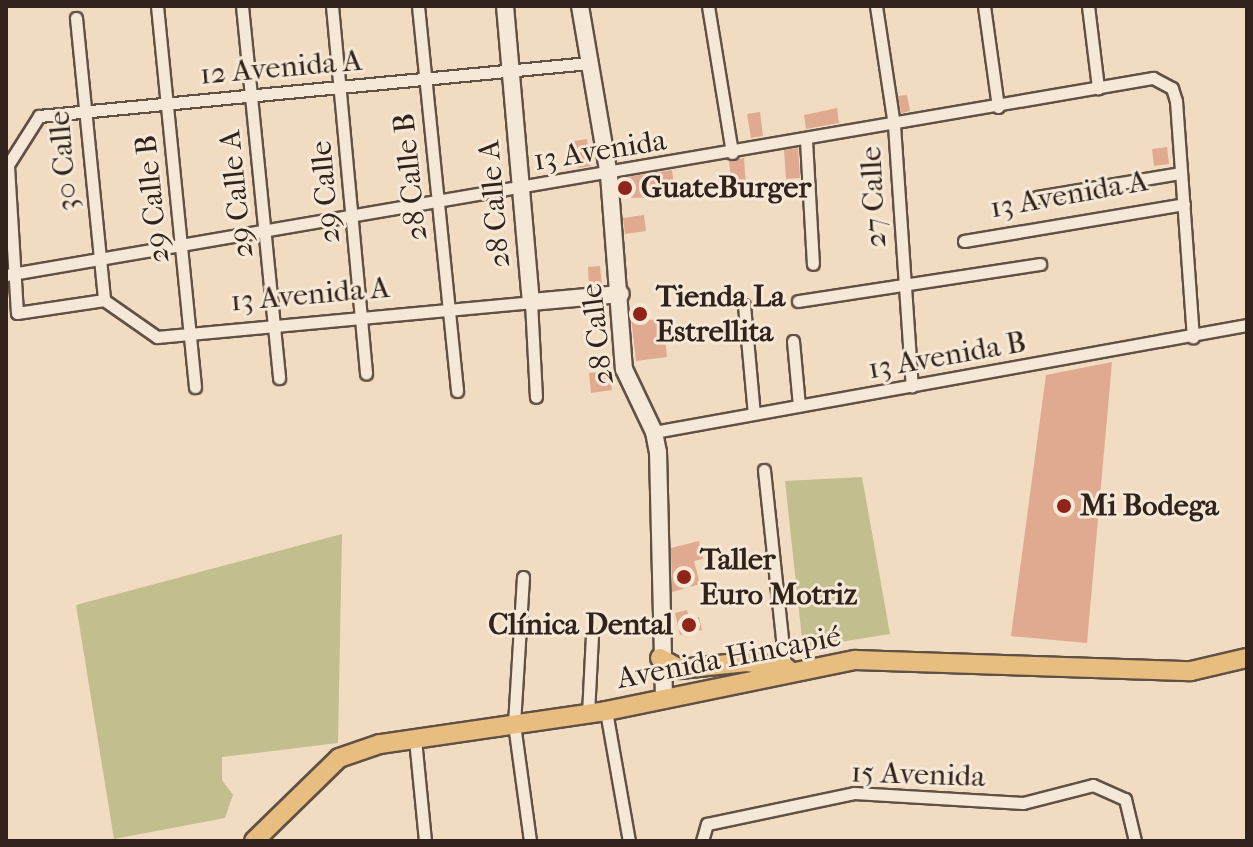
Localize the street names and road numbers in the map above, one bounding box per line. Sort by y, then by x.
street label: 12 Avenida A [198,43,364,93]
street label: 30 Calle [42,109,86,213]
street label: 28 Calle B [386,111,436,243]
street label: 13 Avenida [531,123,669,179]
street label: 29 Calle A [212,128,262,260]
street label: 29 Calle B [128,133,178,265]
street label: 29 Calle [304,139,348,245]
street label: 28 Calle A [471,139,519,269]
street label: 27 Calle [853,145,895,249]
street label: 13 Avenida A [987,163,1151,227]
street label: 13 Avenida A [229,270,391,320]
street label: 28 Calle [574,281,622,387]
street label: 13 Avenida B [865,324,1029,388]
street label: Avenida Hincapié [614,619,844,697]
street label: 15 Avenida [850,755,986,795]

